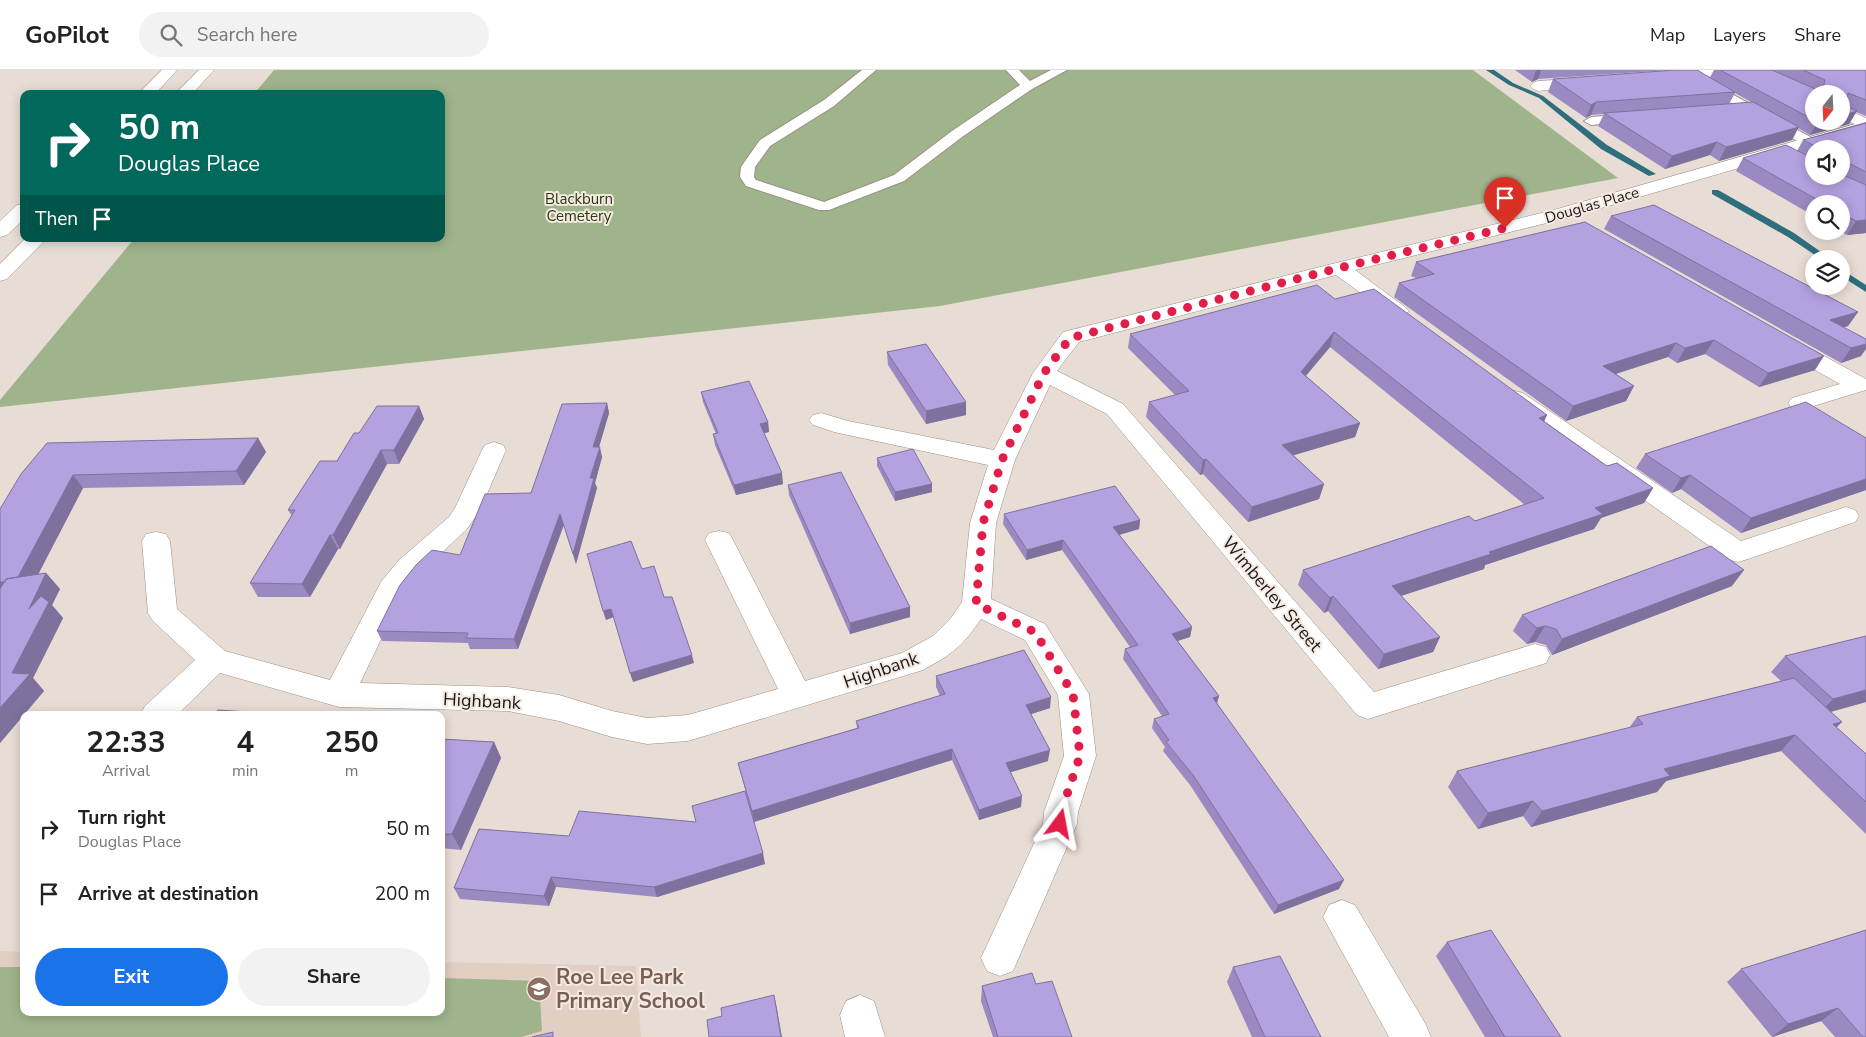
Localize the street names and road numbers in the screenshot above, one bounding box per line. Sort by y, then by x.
street label: Douglas Place [1543,182,1641,228]
street label: Wimberley Street [1217,531,1328,657]
street label: Highbank [840,646,923,694]
street label: Highbank [442,687,523,715]

